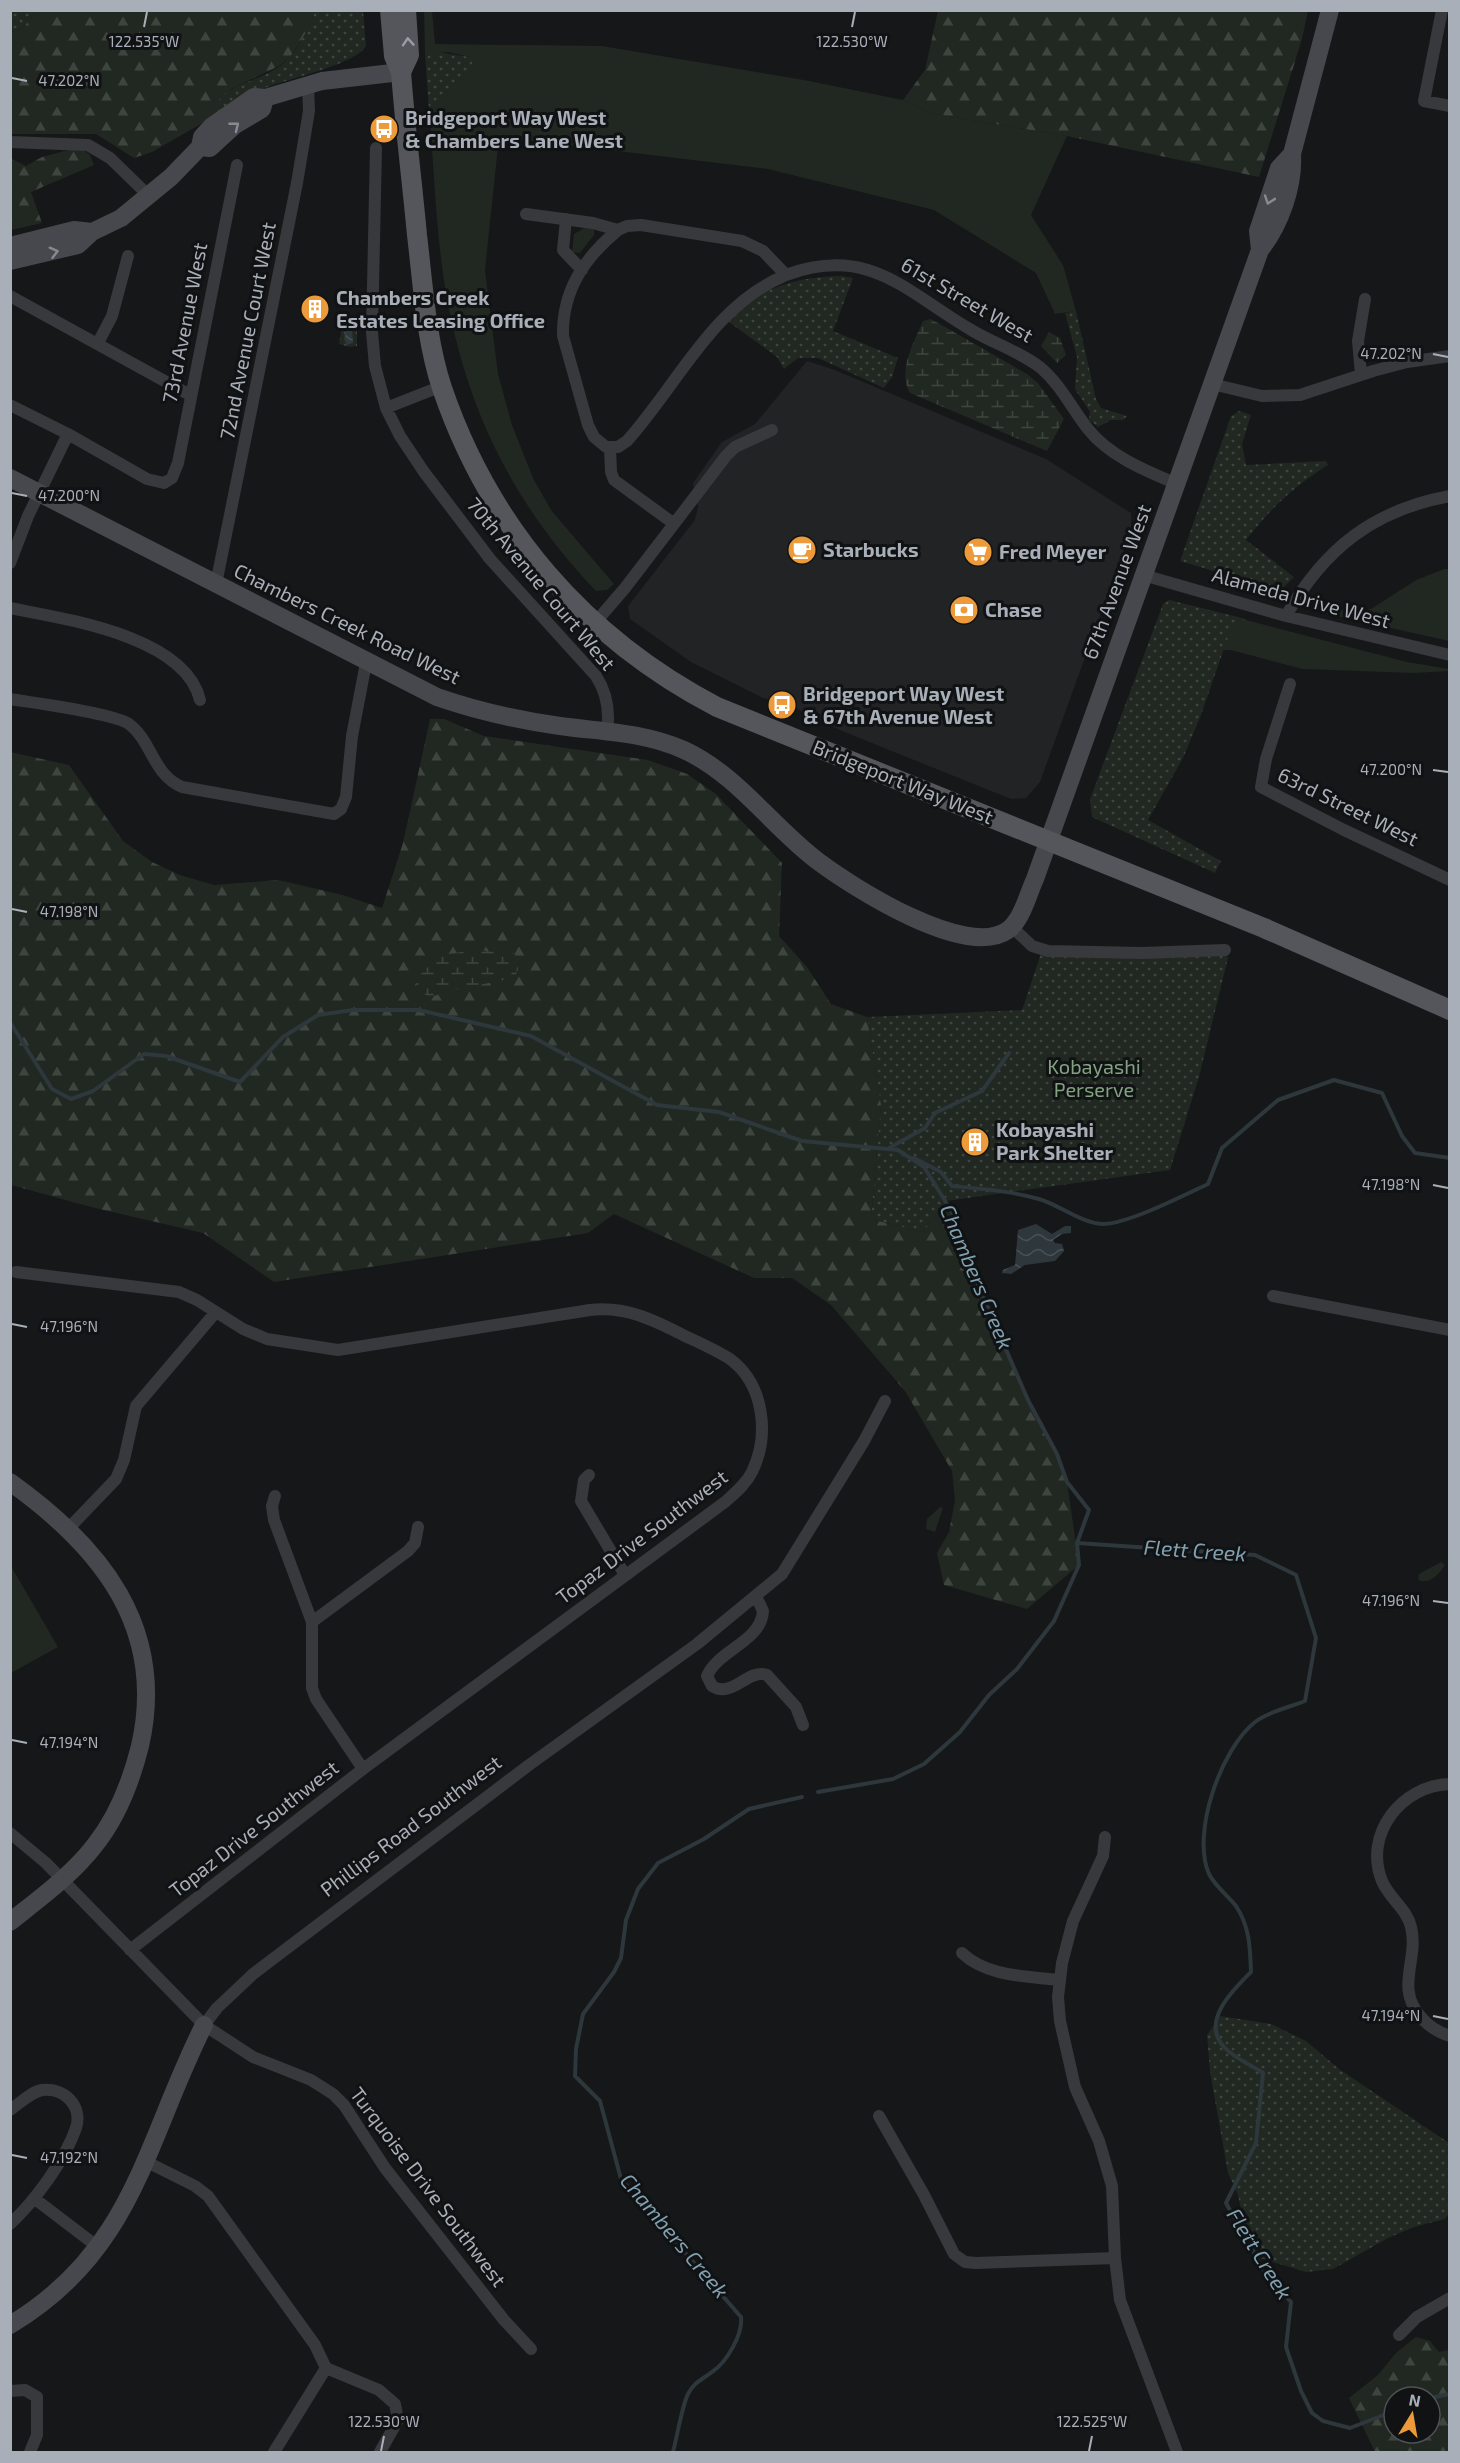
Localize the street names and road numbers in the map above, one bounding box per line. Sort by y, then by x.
street label: 72nd Avenue Court West [214,220,280,442]
street label: 73rd Avenue West [157,240,211,405]
street label: 61st Street West [897,252,1038,347]
street label: 70th Avenue Court West [462,492,621,675]
street label: 67th Avenue West [1077,501,1155,662]
street label: Chambers Creek Road West [230,558,465,689]
street label: Alameda Drive West [1210,562,1393,632]
street label: Bridgeport Way West [810,734,998,828]
street label: 63rd Street West [1274,762,1423,851]
street label: Topaz Drive Southwest [551,1464,732,1608]
street label: Phillips Road Southwest [315,1749,506,1901]
street label: Topaz Drive Southwest [164,1754,343,1902]
street label: Turquoise Drive Southwest [346,2082,512,2291]

